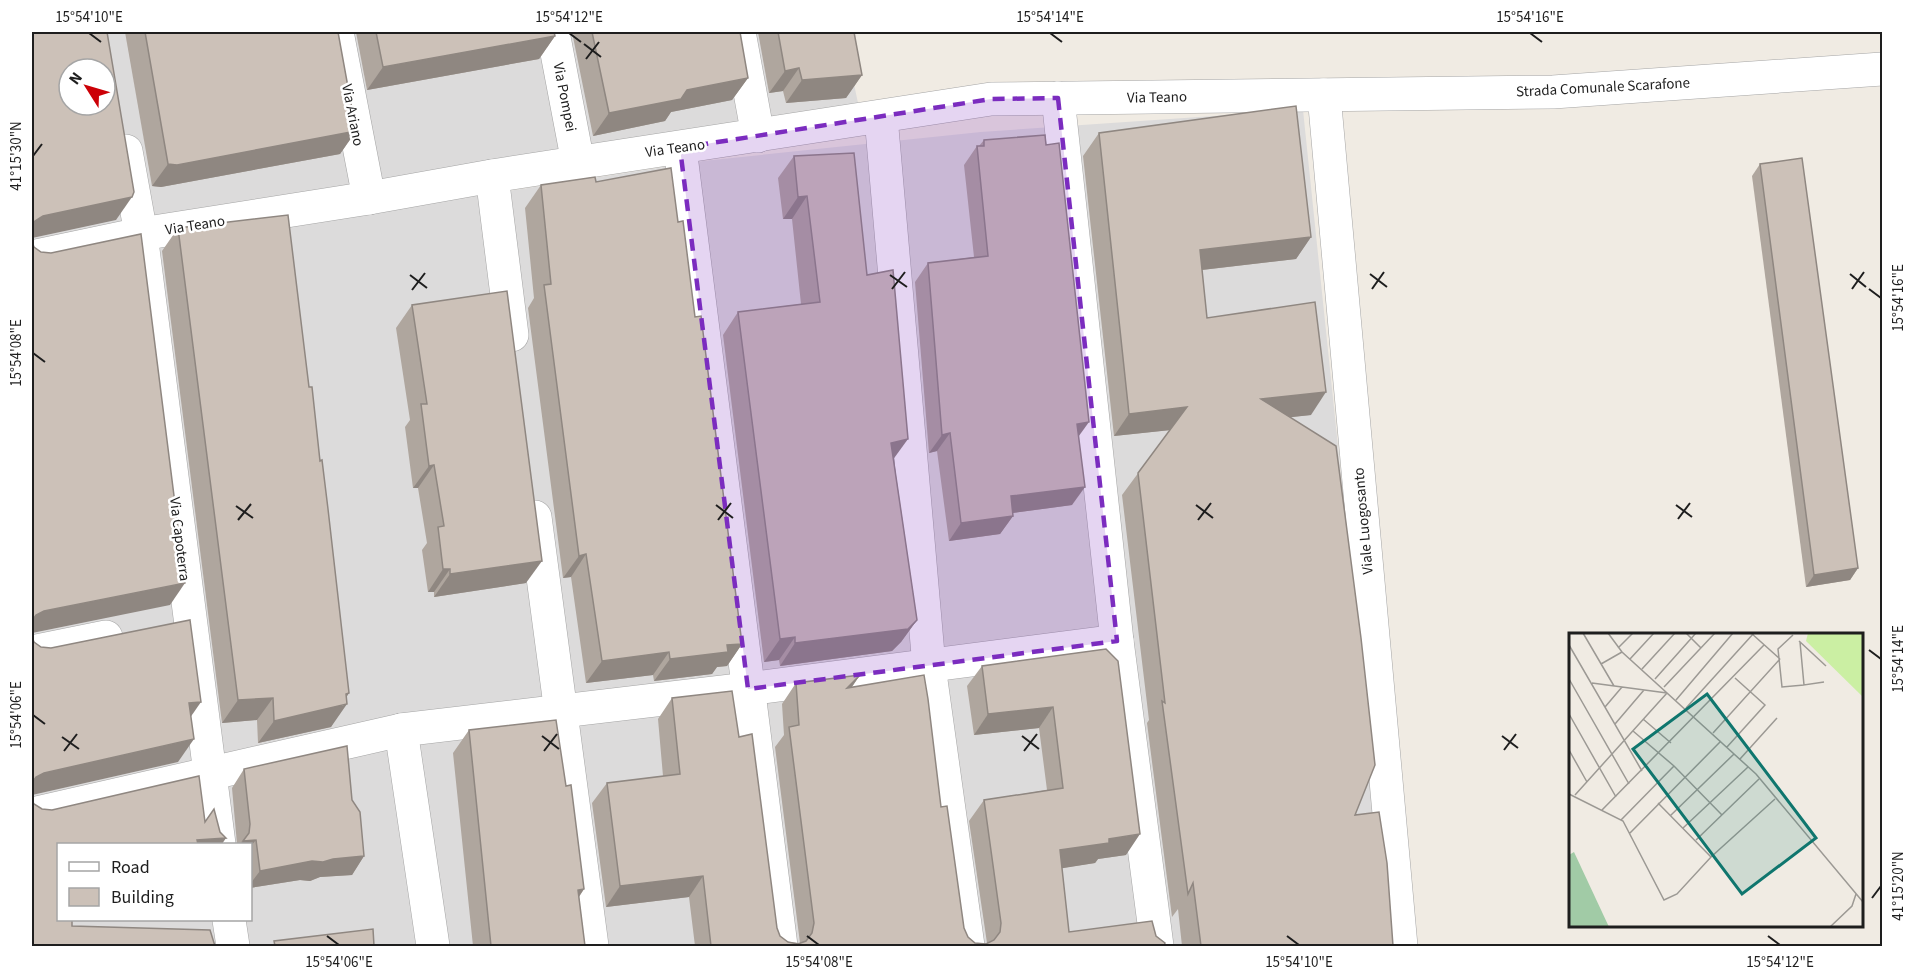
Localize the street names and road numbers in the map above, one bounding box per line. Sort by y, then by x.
street label: Via Pompei [548,61,582,134]
street label: Strada Comunale Scarafone [1516,72,1690,103]
street label: Via Ariano [336,82,369,148]
street label: Via Teano [1127,86,1187,109]
street label: Via Teano [644,134,706,163]
street label: Via Teano [164,210,226,241]
street label: Viale Luogosanto [1348,467,1379,575]
street label: Via Capoterra [164,496,195,582]

